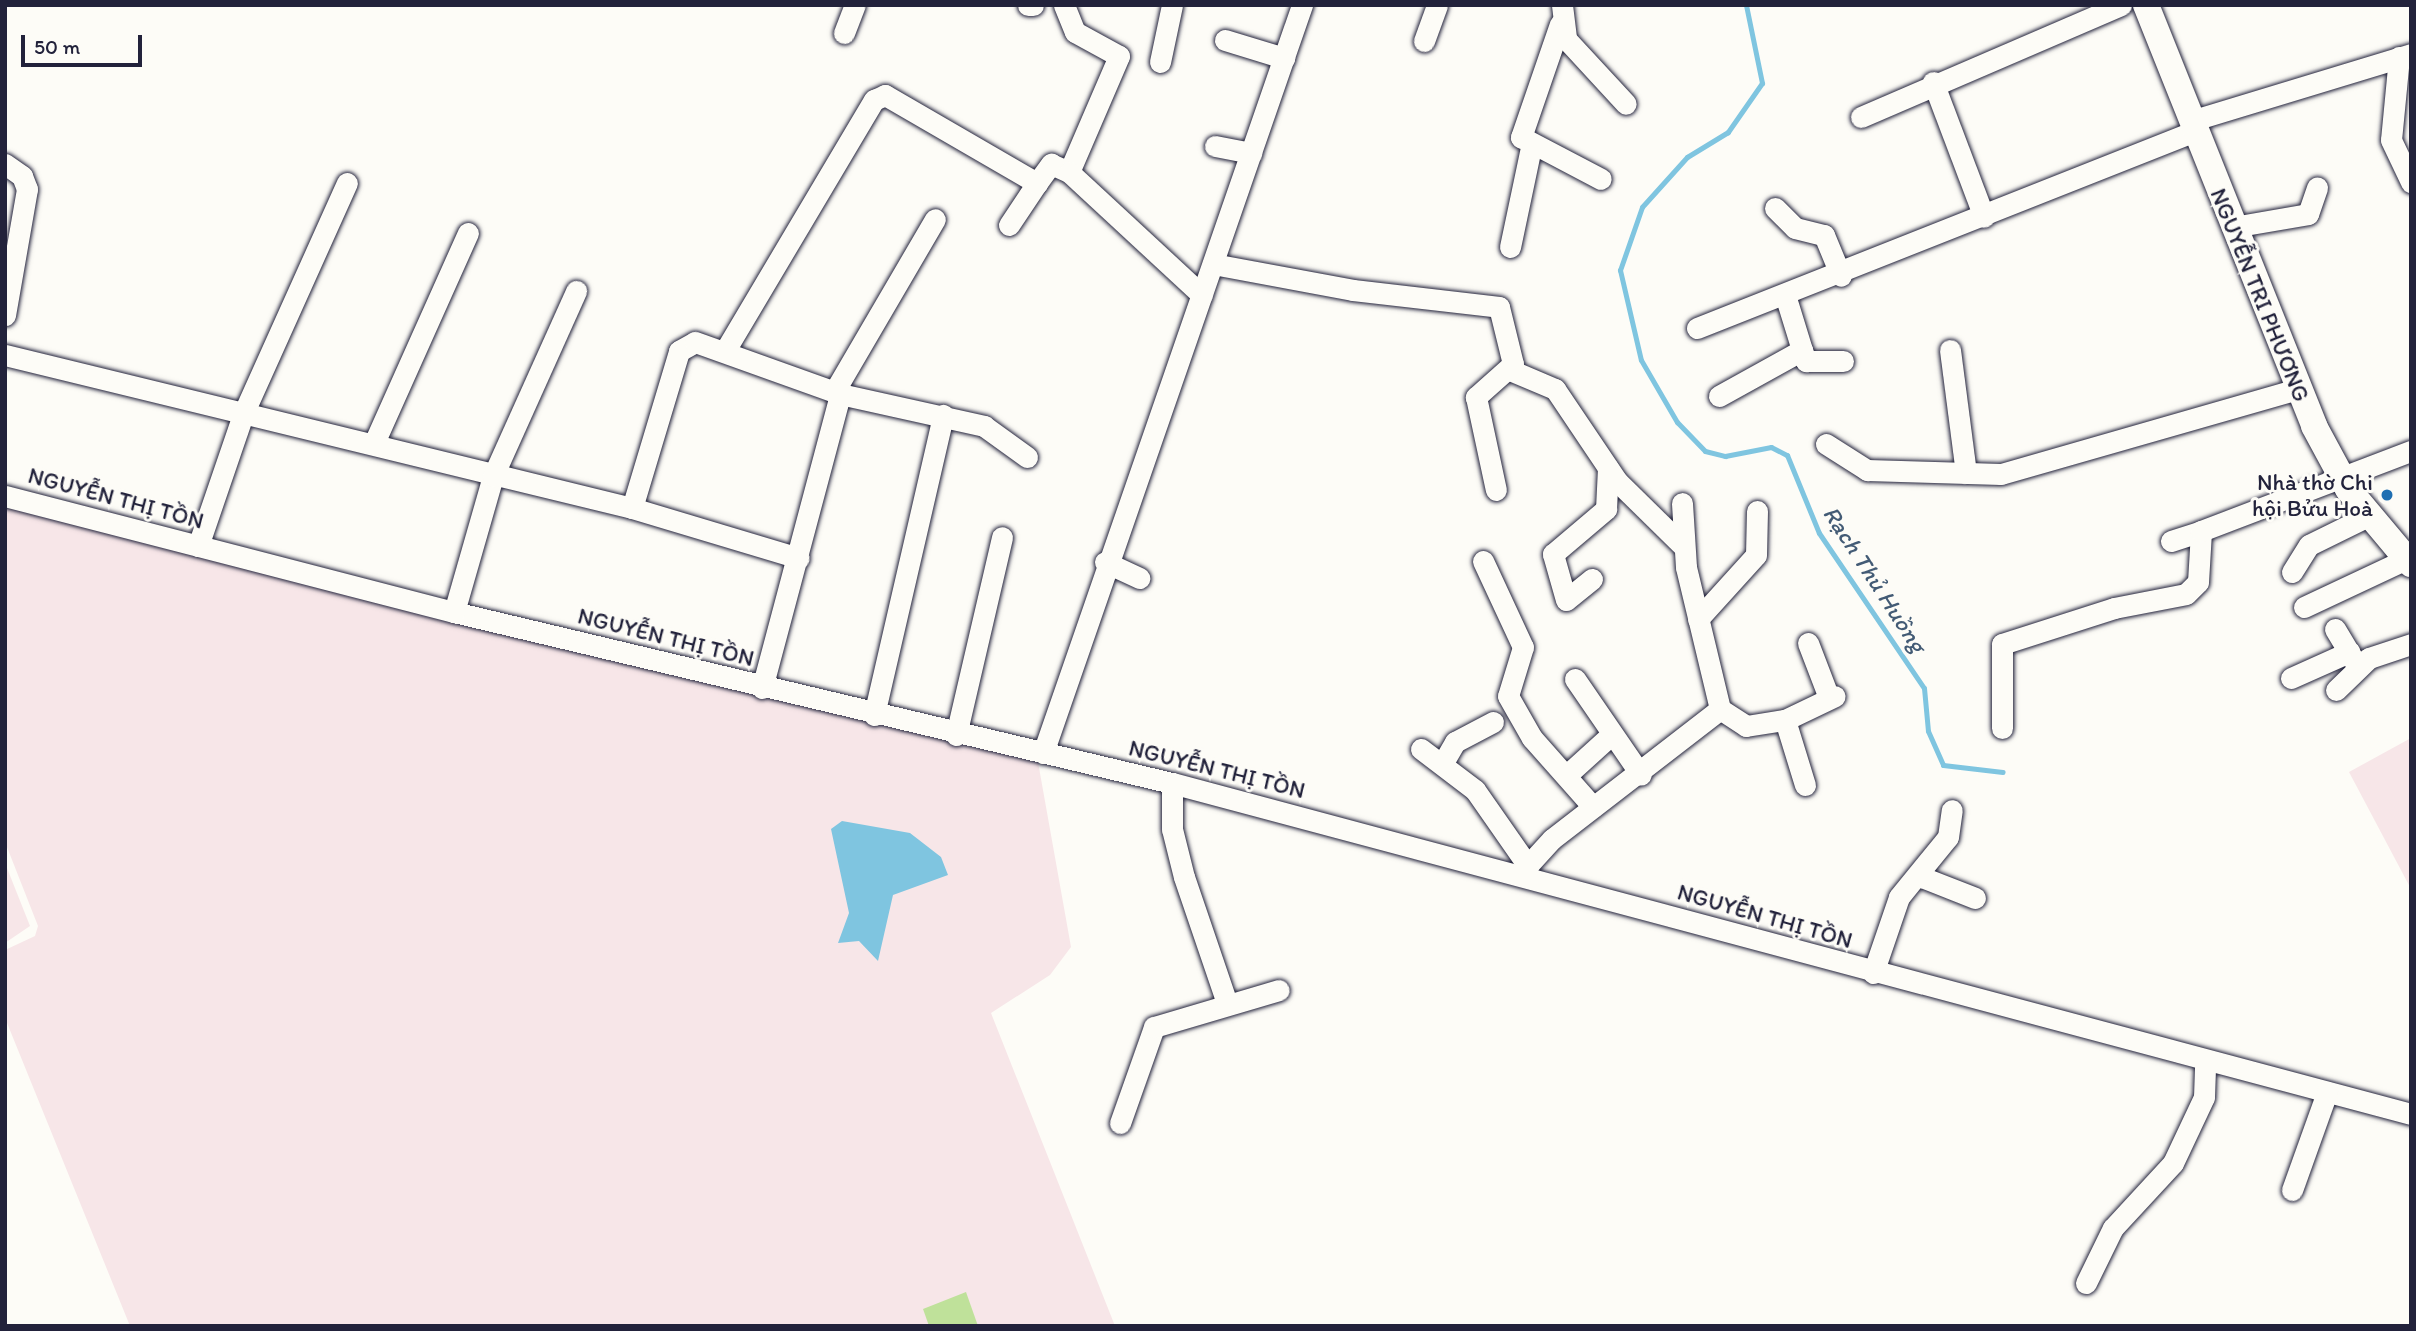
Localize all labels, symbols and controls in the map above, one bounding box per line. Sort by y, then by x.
scale bar [24,21,145,65]
text: 50 m [34,34,80,59]
street label: NGUYỄN TRI PHƯƠNG [2205,184,2315,406]
street label: NGUYỄN THỊ TỒN [25,461,207,535]
place label: Nhà thờ Chi hội Bửu Hoà [2252,468,2373,522]
marker: Nhà thờ Chi hội Bửu Hoà [2379,487,2395,503]
water label: Rạch Thủ Huồng [1817,500,1933,658]
street label: NGUYỄN THỊ TỒN [575,602,757,672]
street label: NGUYỄN THỊ TỒN [1126,734,1308,804]
street label: NGUYỄN THỊ TỒN [1674,878,1856,954]

